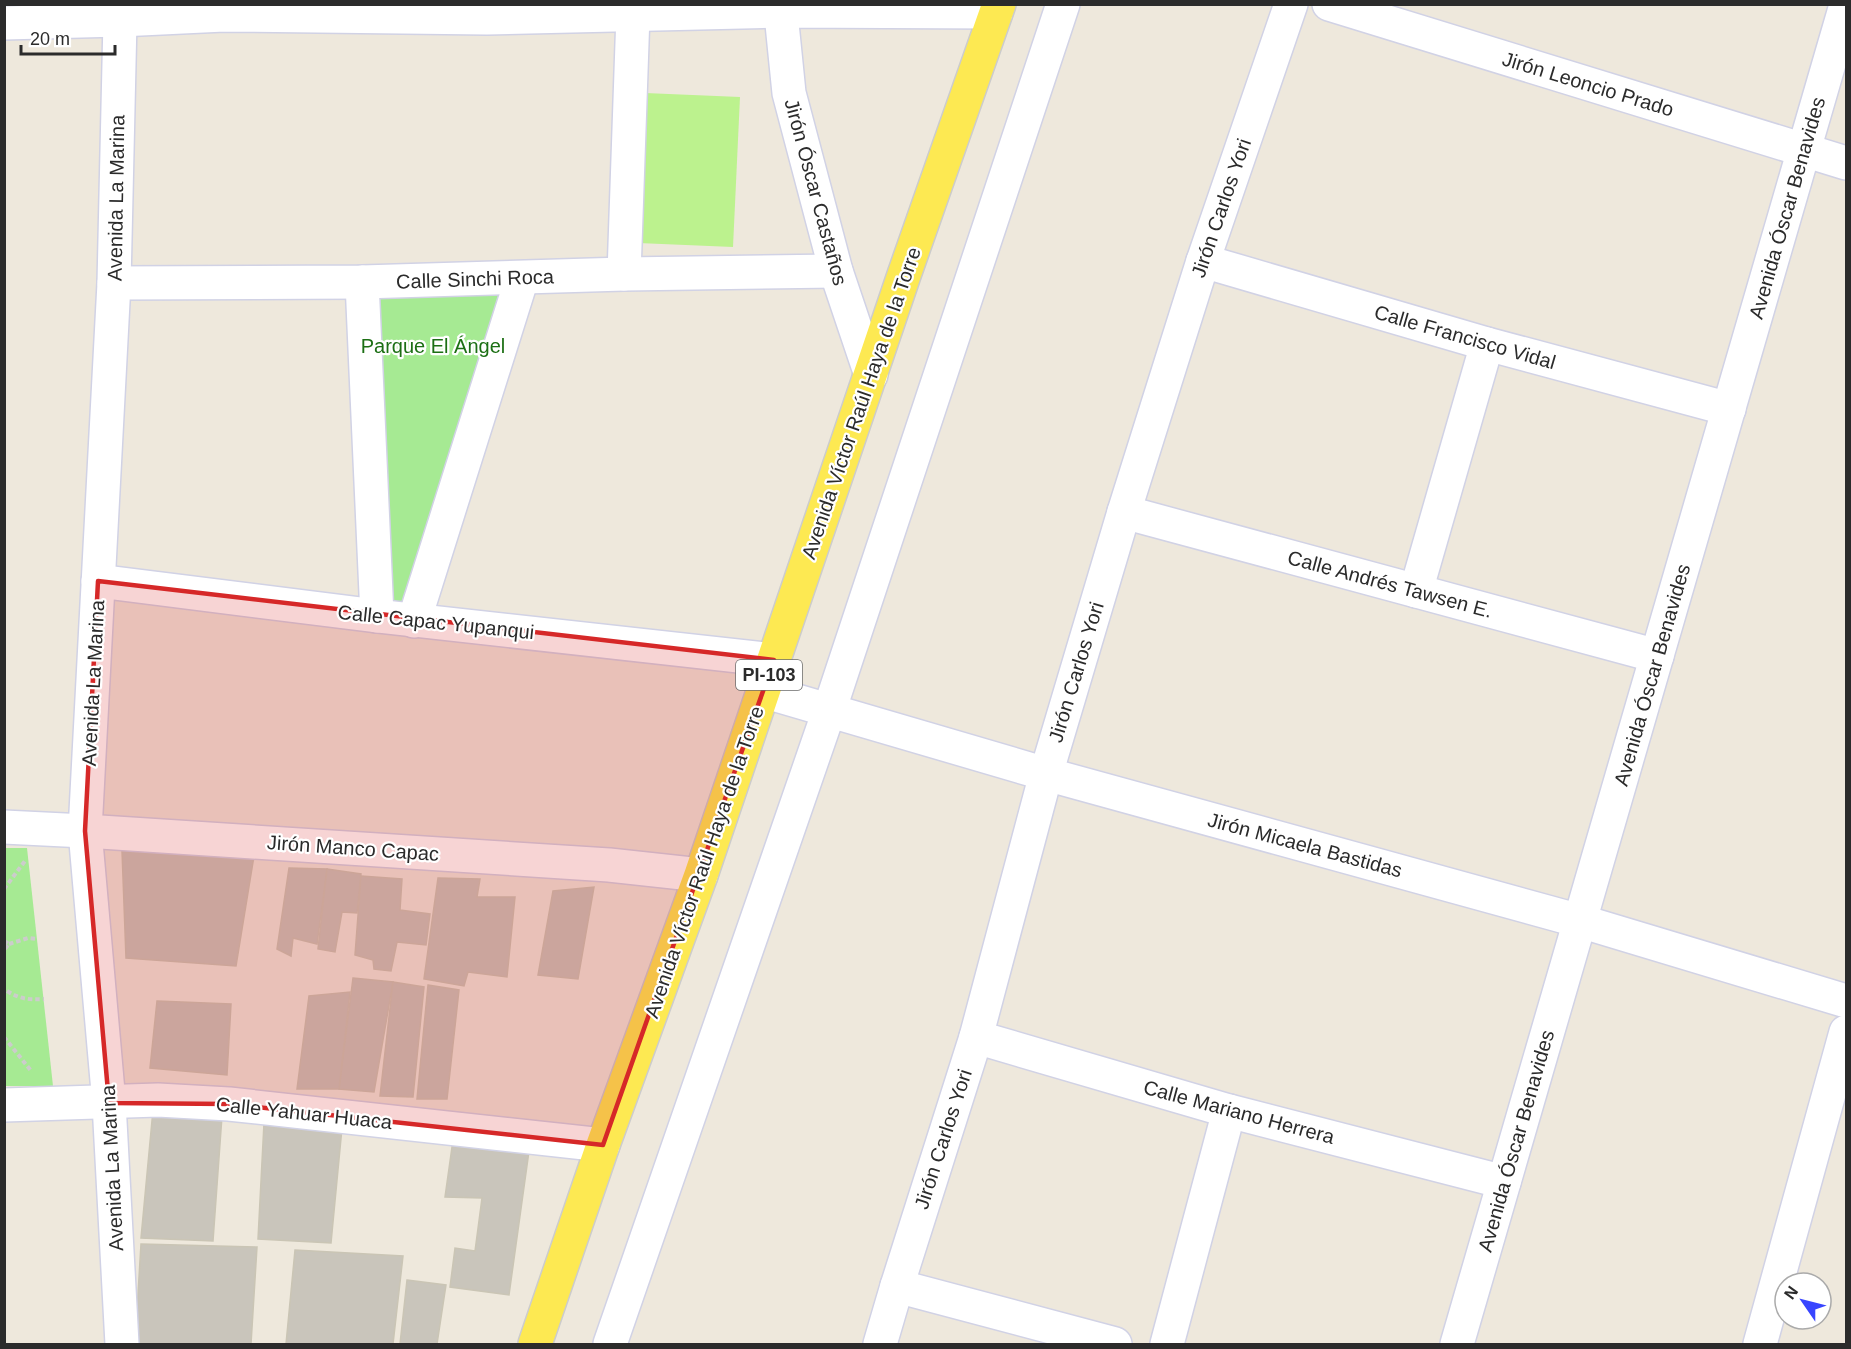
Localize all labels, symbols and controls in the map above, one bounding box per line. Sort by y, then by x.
scale bar [21,18,116,56]
text: 20 m [30,29,70,49]
street label: Jirón Leoncio Prado [1500,47,1676,121]
street label: Avenida Óscar Benavides [1745,95,1829,321]
street label: Jirón Óscar Castaños [780,96,852,288]
street label: Avenida La Marina [104,114,128,281]
street label: Jirón Carlos Yori [1187,136,1255,280]
street label: Avenida Víctor Raúl Haya de la Torre [797,244,925,562]
street label: Calle Sinchi Roca [396,265,555,293]
street label: Calle Francisco Vidal [1372,301,1558,373]
park label: Parque El Ángel [361,335,505,357]
street label: Calle Andrés Tawsen E. [1285,546,1495,622]
street label: Avenida Óscar Benavides [1610,562,1694,788]
street label: Avenida La Marina [78,598,108,767]
street label: Jirón Carlos Yori [1044,599,1108,745]
street label: Calle Capac Yupanqui [337,601,535,643]
road number: PI-103 [736,660,802,690]
street label: Avenida Víctor Raúl Haya de la Torre [640,703,768,1021]
street label: Jirón Micaela Bastidas [1206,808,1404,882]
street label: Jirón Manco Capac [266,831,440,865]
street label: Avenida Óscar Benavides [1474,1028,1558,1254]
street label: Jirón Carlos Yori [910,1066,976,1212]
street label: Calle Mariano Herrera [1141,1076,1338,1148]
street label: Avenida La Marina [97,1083,127,1252]
street label: Calle Yahuar Huaca [215,1093,394,1133]
north arrow [1773,1271,1833,1331]
text: N [1781,1283,1801,1302]

